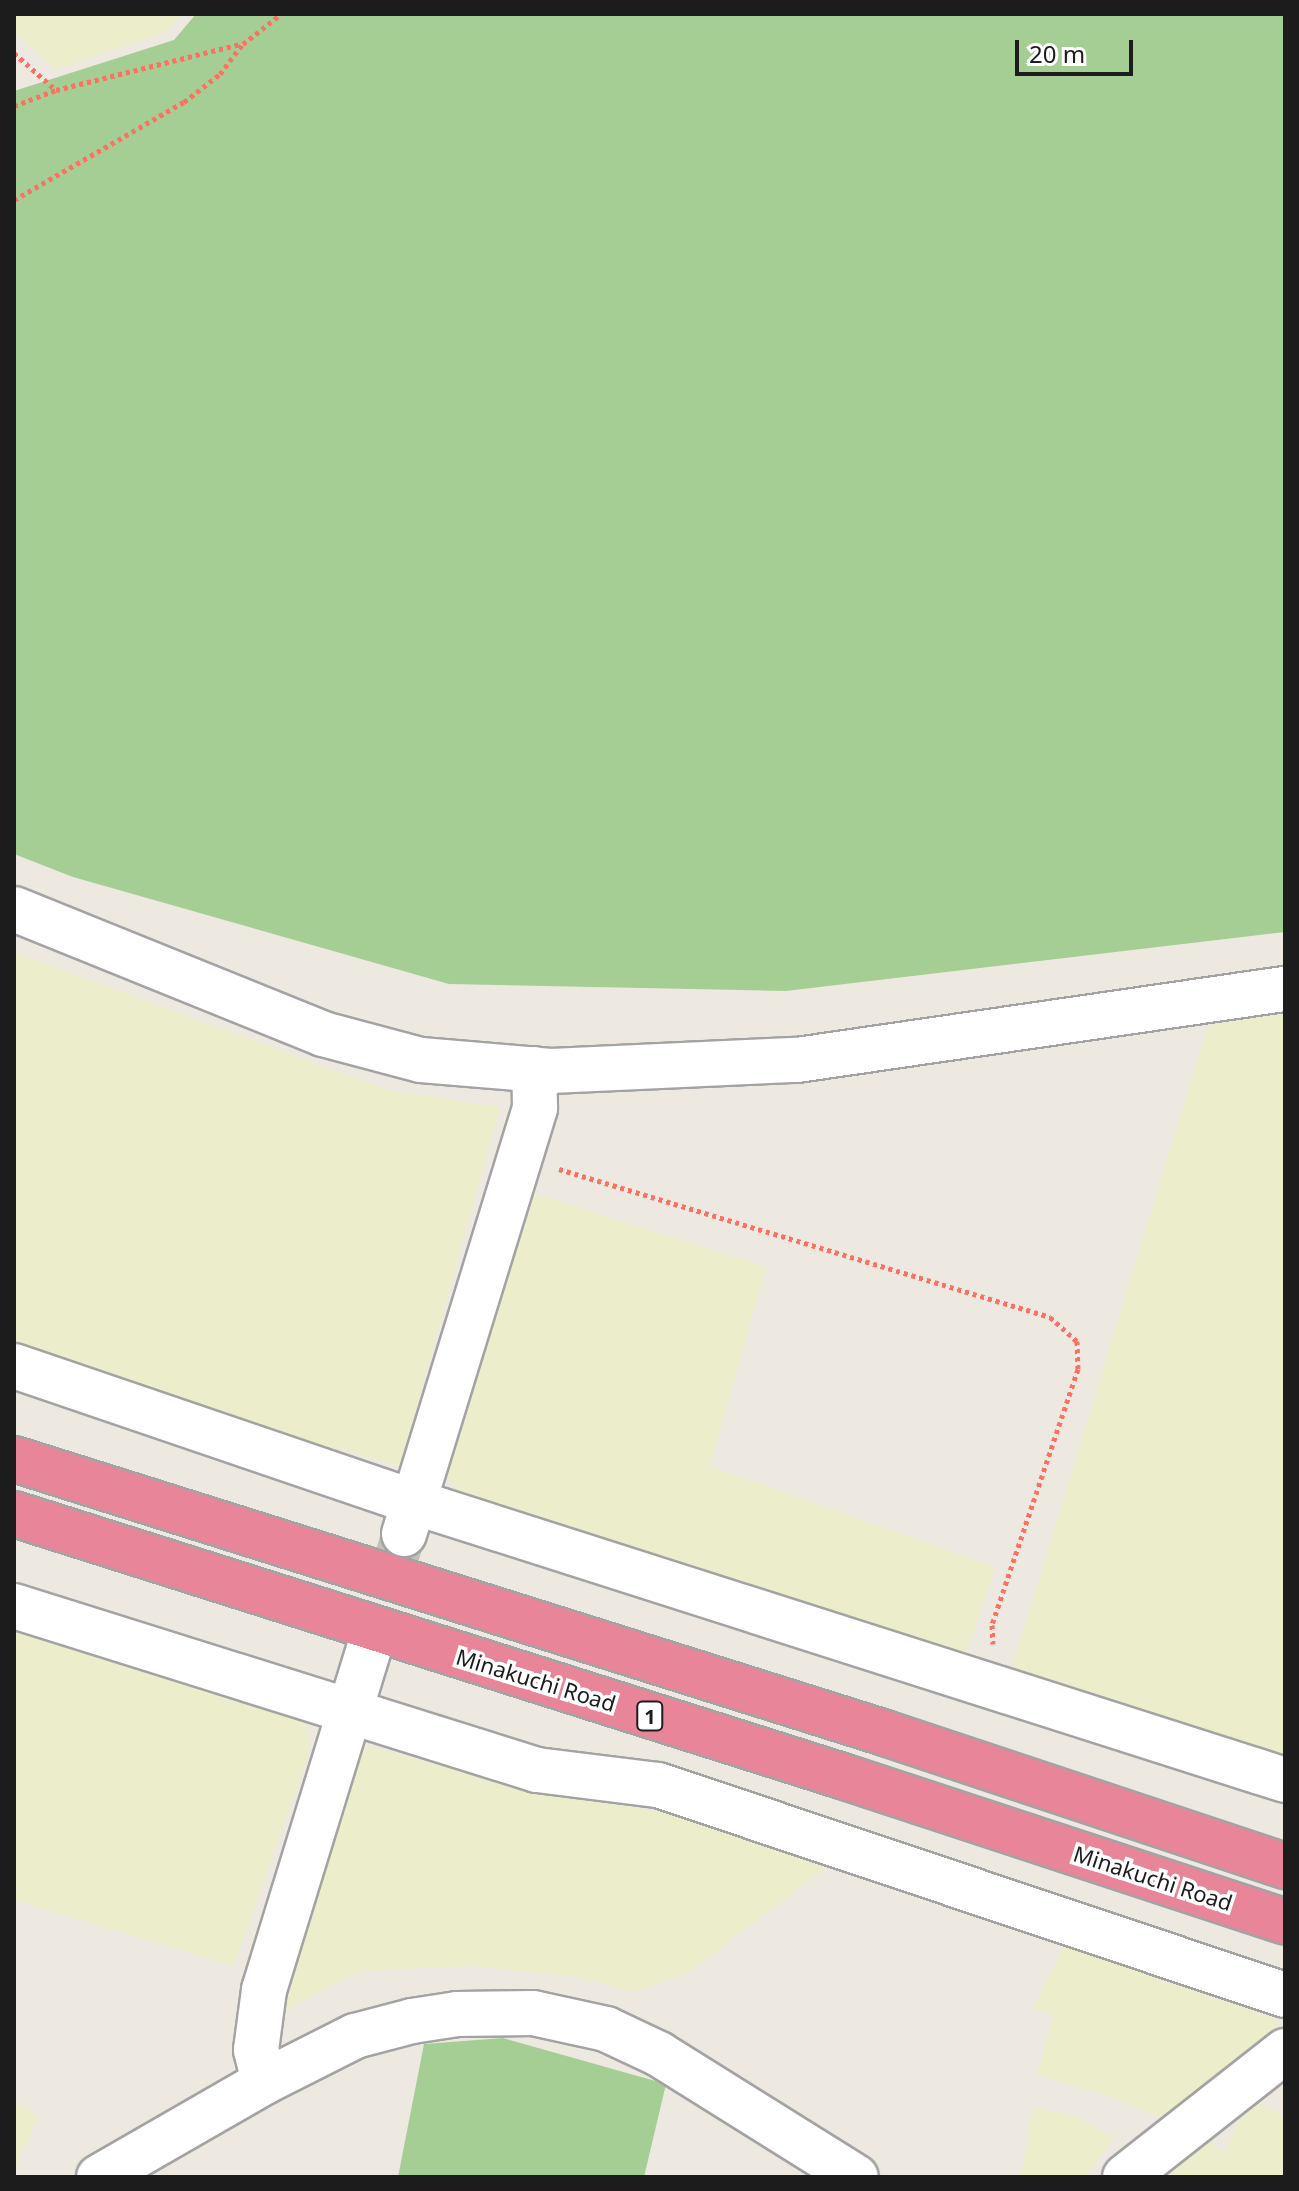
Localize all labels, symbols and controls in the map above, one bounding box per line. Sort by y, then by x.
scale bar [1019,24,1137,74]
text: 20 m [1029,37,1085,70]
street label: Minakuchi Road [453,1643,619,1717]
road number: 1 [636,1700,664,1732]
street label: Minakuchi Road [1070,1840,1236,1916]

